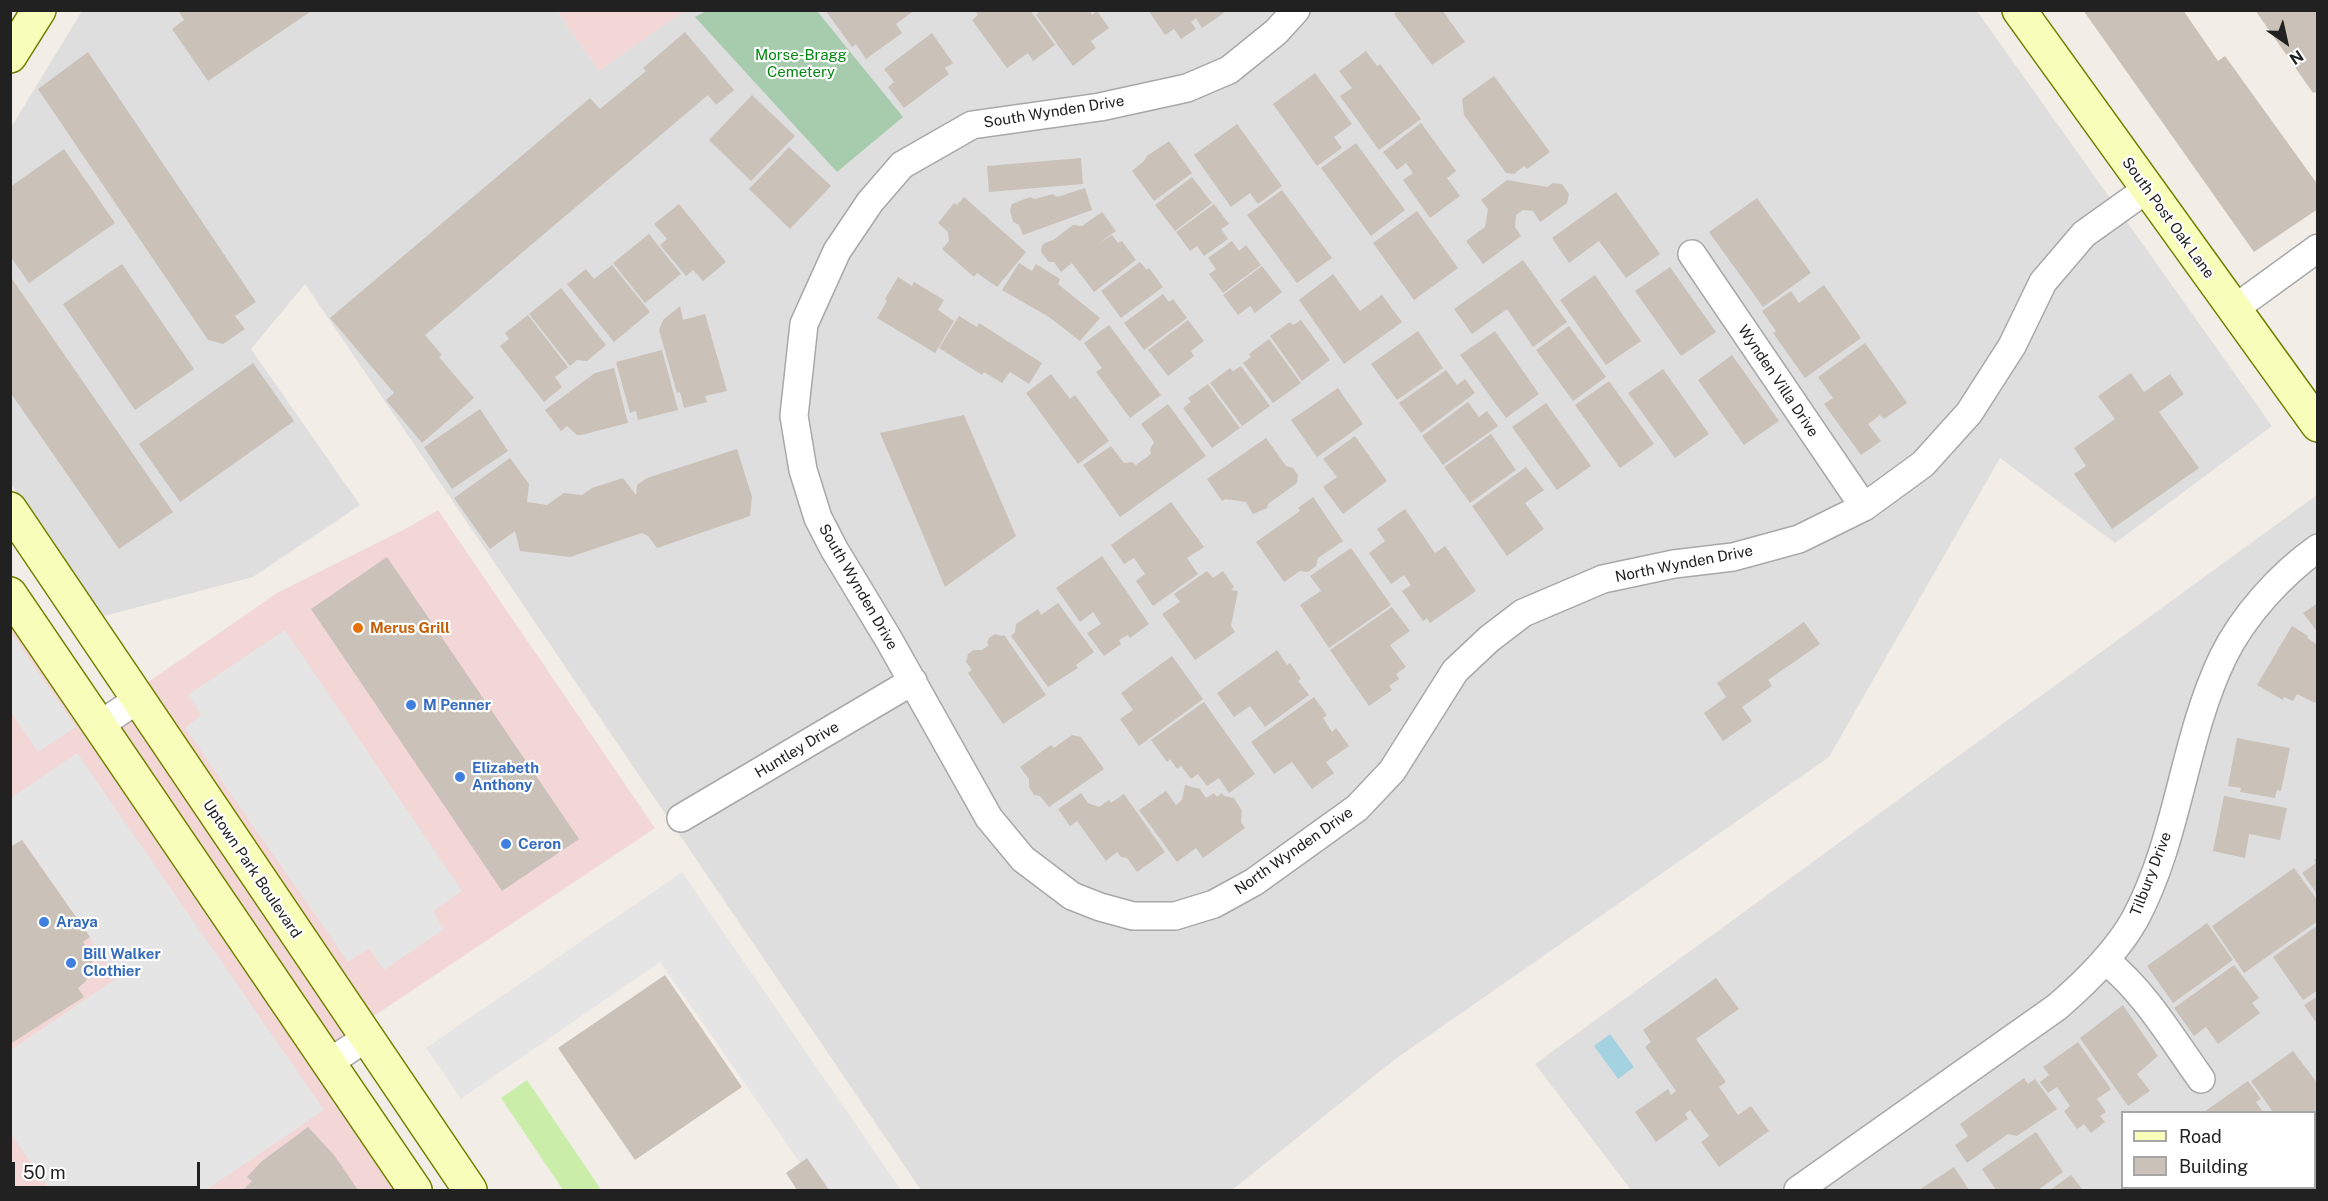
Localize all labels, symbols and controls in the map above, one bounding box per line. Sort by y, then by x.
north arrow [2256,12,2316,72]
park label: Morse-Bragg Cemetery [755,46,847,81]
text: N [2286,46,2307,69]
street label: South Wynden Drive [982,92,1126,132]
street label: South Post Oak Lane [2118,154,2218,282]
street label: Wynden Villa Drive [1734,322,1822,440]
street label: South Wynden Drive [815,521,901,653]
street label: North Wynden Drive [1614,542,1754,586]
place label: Merus Grill [370,619,450,637]
marker: Merus Grill [351,621,365,635]
place label: M Penner [423,696,491,714]
marker: M Penner [404,698,418,712]
street label: Huntley Drive [752,718,842,782]
place label: Elizabeth Anthony [472,759,539,794]
marker: Elizabeth Anthony [453,770,467,784]
street label: Uptown Park Boulevard [199,796,305,942]
street label: North Wynden Drive [1231,803,1357,899]
street label: Tilbury Drive [2127,829,2175,919]
place label: Ceron [518,835,561,853]
marker: Ceron [499,837,513,851]
place label: Araya [56,913,98,931]
marker: Araya [37,915,51,929]
place label: Bill Walker Clothier [83,945,161,980]
marker: Bill Walker Clothier [64,956,78,970]
legend [2121,1111,2316,1189]
text: Road [2179,1126,2222,1147]
scale bar [15,1150,202,1188]
text: Building [2179,1156,2248,1177]
text: 50 m [23,1162,66,1183]

